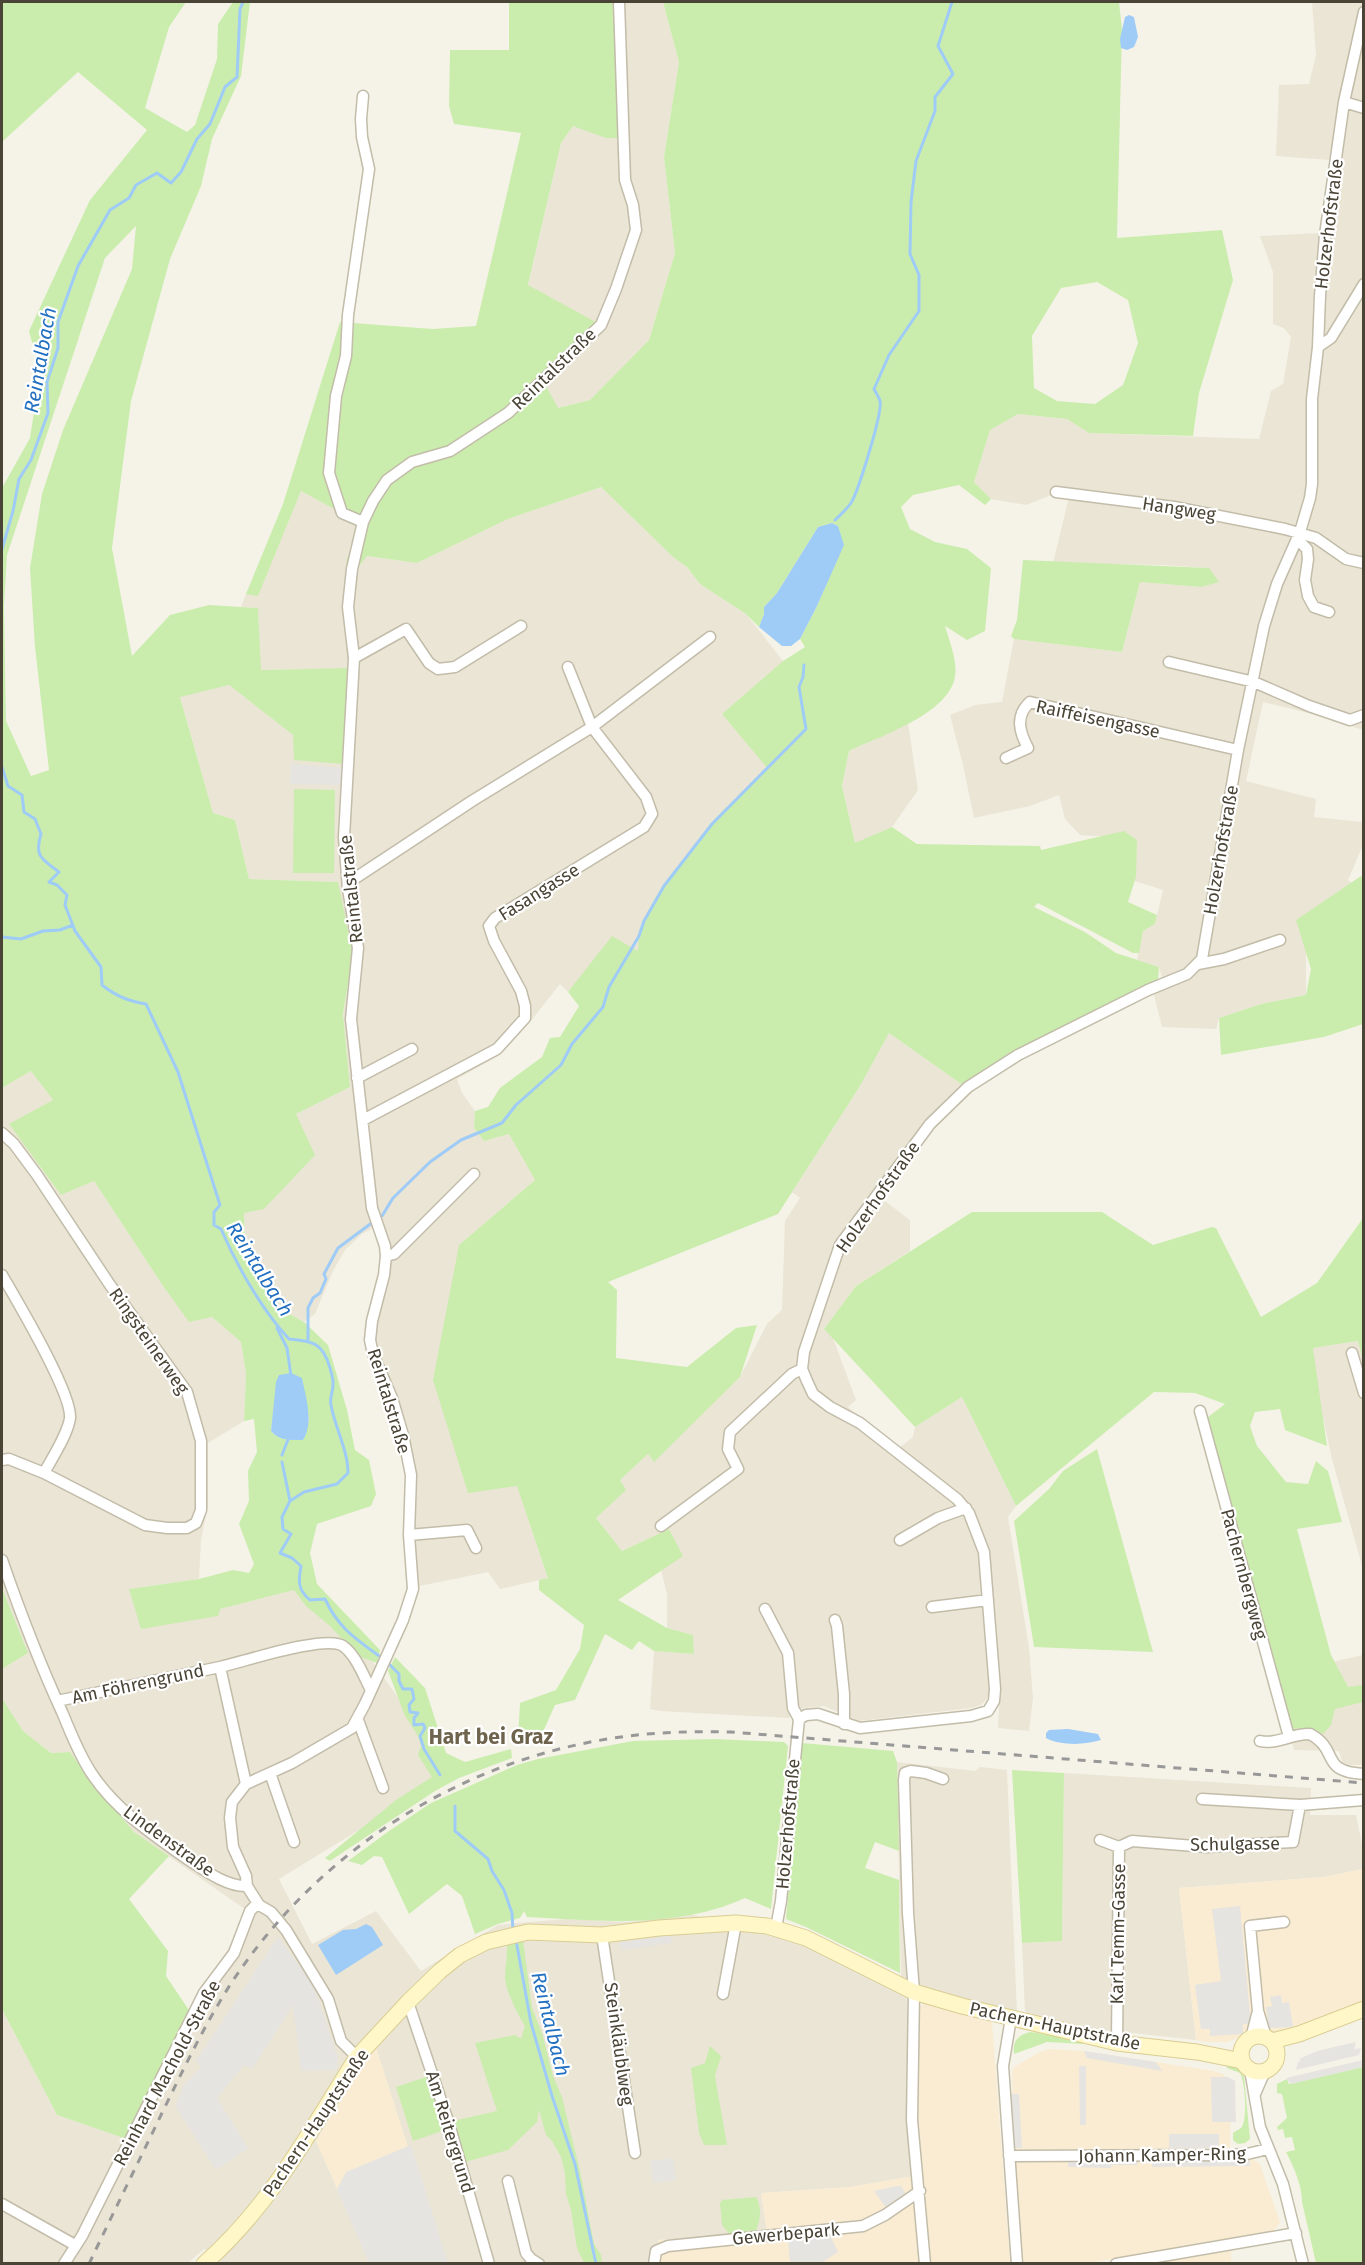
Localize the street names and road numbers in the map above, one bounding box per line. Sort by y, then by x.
street label: Holzerhofstraße [1310,158,1348,290]
street label: Reintalstraße [507,323,601,415]
street label: Hangweg [1141,492,1218,526]
street label: Raiffeisengasse [1034,695,1162,743]
street label: Holzerhofstraße [1199,783,1243,917]
street label: Reintalstraße [334,834,368,944]
street label: Fasangasse [495,859,583,925]
street label: Holzerhofstraße [831,1137,925,1257]
street label: Ringsteinerweg [104,1284,194,1399]
street label: Reintalstraße [363,1346,415,1456]
street label: Pachernbergweg [1216,1506,1272,1642]
street label: Am Föhrengrund [70,1659,206,1709]
street label: Holzerhofstraße [771,1758,805,1890]
street label: Lindenstraße [119,1801,219,1881]
street label: Schulgasse [1190,1832,1280,1856]
street label: Karl Temm-Gasse [1106,1863,1130,2005]
street label: Reinhard Machold-Straße [109,1976,225,2170]
street label: Steinkläublweg [599,1981,639,2108]
street label: Pachern-Hauptstraße [968,1997,1142,2055]
street label: Pachern-Hauptstraße [258,2045,374,2201]
street label: Am Reitergrund [421,2068,479,2196]
street label: Johann Kamper-Ring [1078,2143,1247,2167]
street label: Gewerbepark [731,2218,841,2250]

